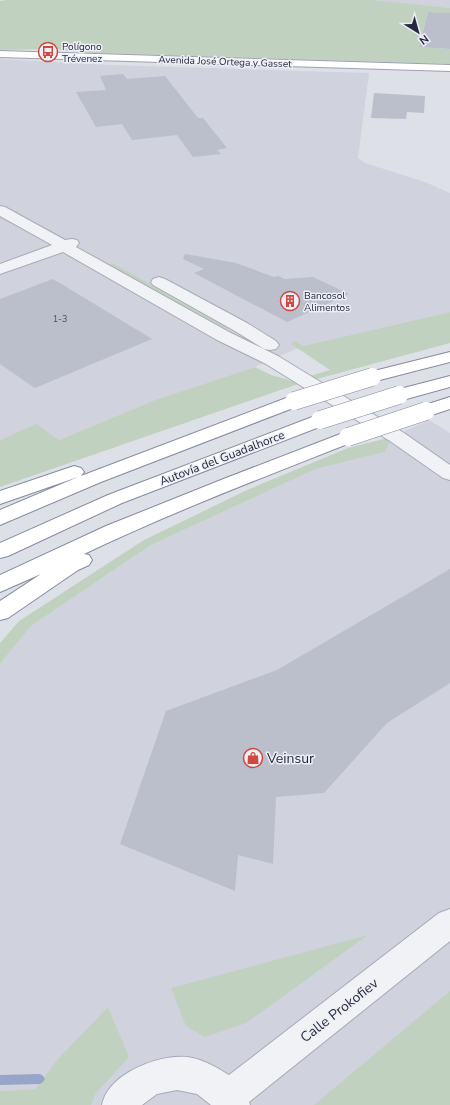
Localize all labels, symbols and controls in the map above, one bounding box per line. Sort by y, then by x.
north arrow [398,12,438,52]
text: N [416,31,432,48]
place label: Polígono Trévenez [62,40,102,66]
bus stop icon: Polígono Trévenez [37,41,59,63]
street label: Avenida José Ortega y Gasset [158,53,292,71]
place label: Bancosol Alimentos [304,289,350,315]
building icon: Bancosol Alimentos [279,290,301,312]
house number: 1-3 [53,313,67,325]
street label: Autovía del Guadalhorce [157,427,287,489]
shop icon: Veinsur [242,747,264,769]
place label: Veinsur [266,749,314,768]
street label: Calle Prokofiev [296,973,383,1047]

